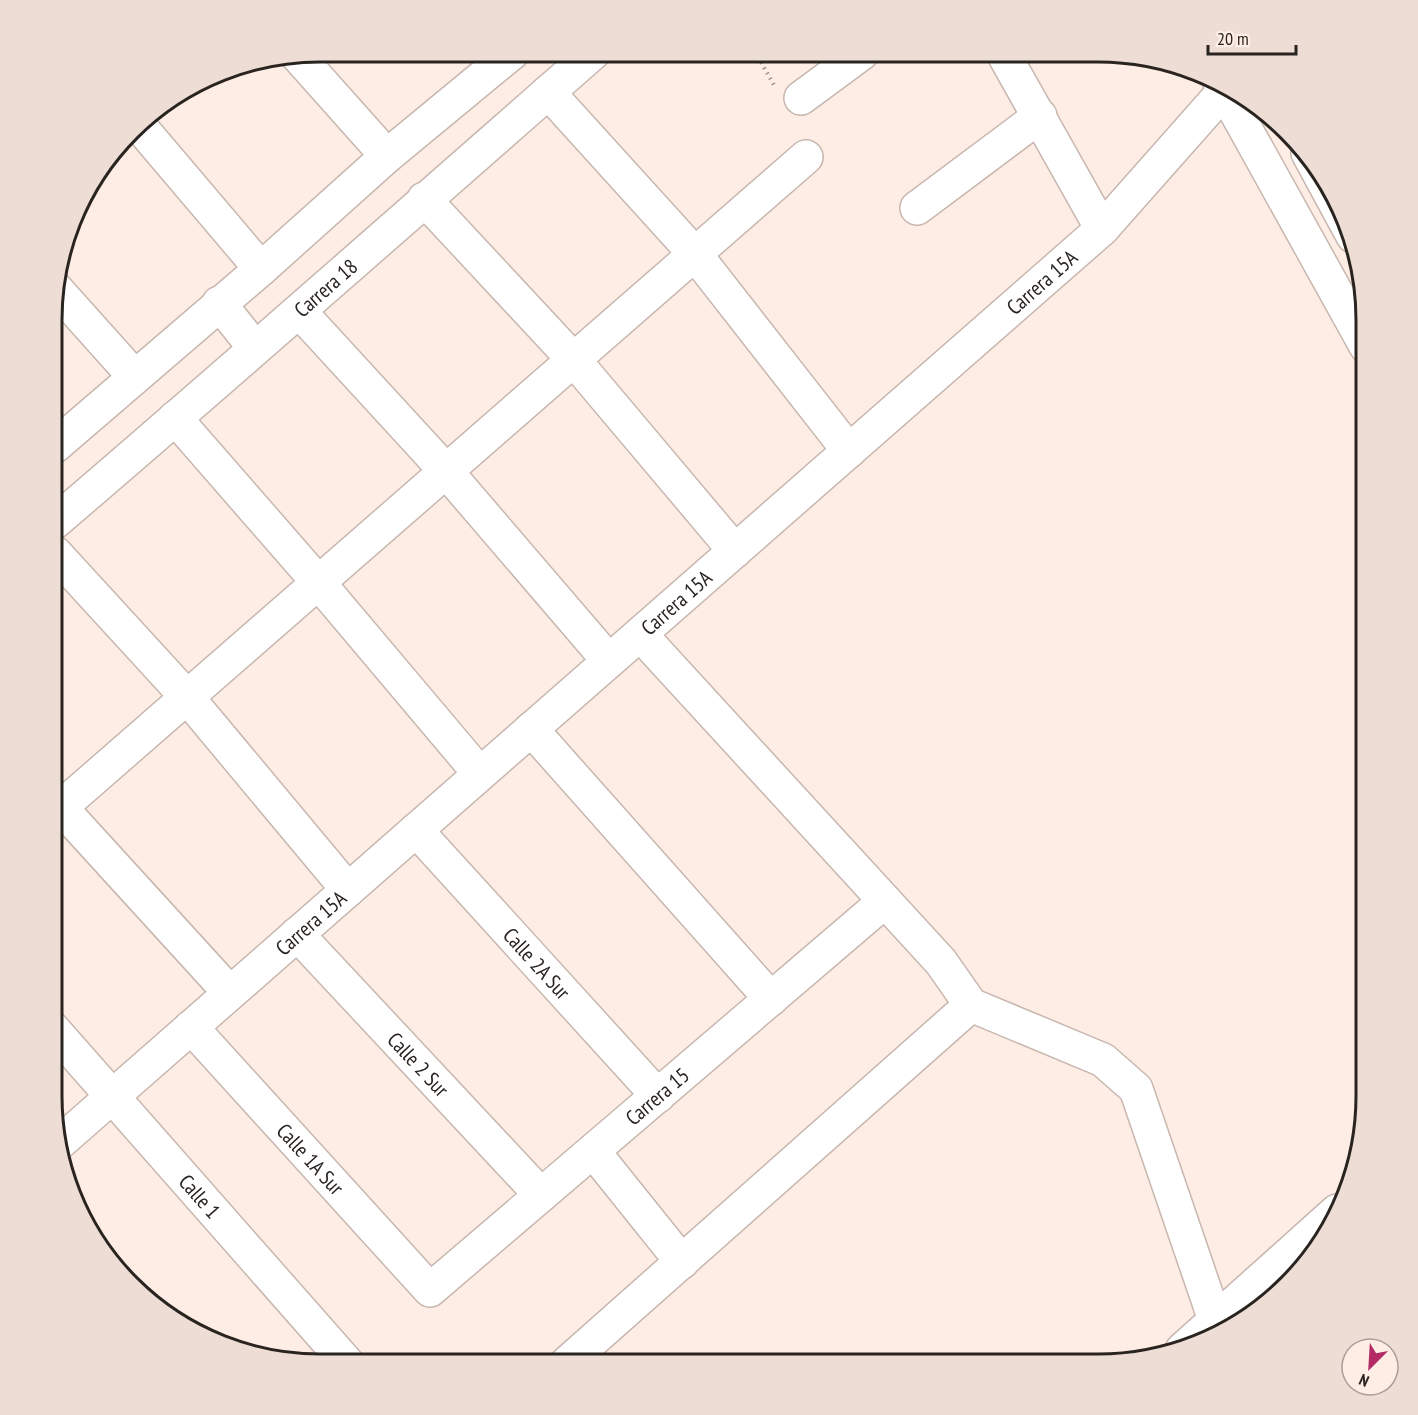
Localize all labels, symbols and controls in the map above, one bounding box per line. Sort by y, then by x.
scale bar [1208,18,1296,56]
text: 20 m [1217,27,1249,50]
street label: Carrera 15A [1001,244,1083,320]
street label: Carrera 18 [288,252,363,323]
street label: Carrera 15A [635,564,717,641]
street label: Carrera 15A [270,884,352,961]
street label: Calle 2A Sur [498,922,577,1005]
street label: Calle 2 Sur [382,1026,455,1102]
street label: Carrera 15 [620,1061,694,1131]
street label: Calle 1A Sur [271,1117,350,1200]
street label: Calle 1 [173,1168,227,1224]
north arrow [1340,1337,1400,1397]
text: N [1356,1370,1372,1392]

